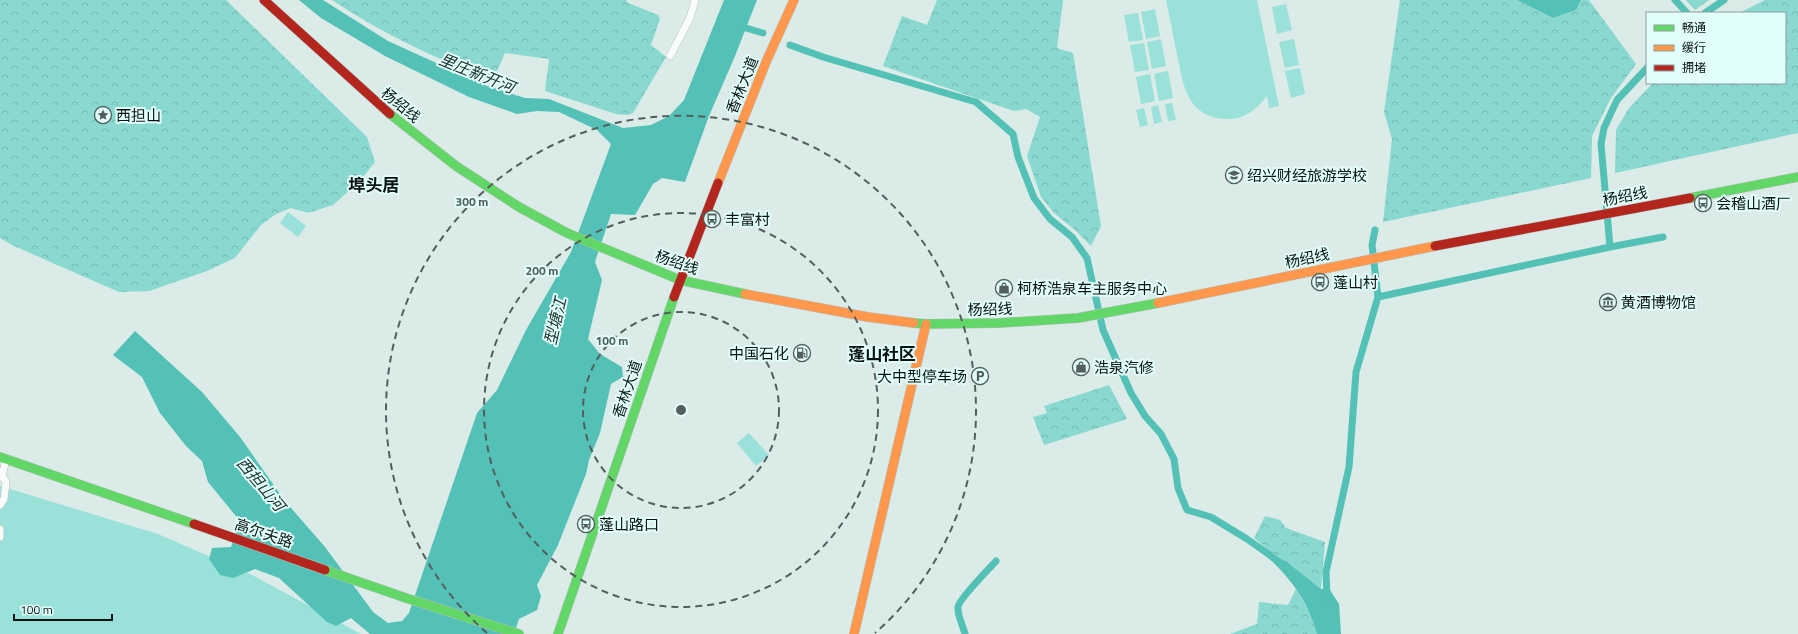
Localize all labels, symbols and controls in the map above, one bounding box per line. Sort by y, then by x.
legend [1646,12,1786,84]
text: 畅通 [1682,18,1706,37]
text: 缓行 [1682,38,1706,57]
water label: 里庄新开河 [435,47,521,100]
street label: 香林大道 [720,53,764,117]
text: 拥堵 [1682,58,1706,77]
street label: 杨绍线 [376,82,426,128]
place label: 西担山 [116,104,161,127]
place icon: 西担山 [93,105,113,125]
place label: 绍兴财经旅游学校 [1247,164,1367,187]
school or university icon: 绍兴财经旅游学校 [1224,165,1244,185]
district label: 埠头居 [349,172,400,198]
street label: 杨绍线 [1601,180,1649,212]
text: 300 m [456,192,488,211]
place label: 会稽山酒厂 [1716,192,1791,215]
bus stop icon: 会稽山酒厂 [1693,193,1713,213]
place label: 丰富村 [725,208,770,231]
bus stop icon: 丰富村 [702,209,722,229]
street label: 杨绍线 [1283,242,1331,274]
street label: 杨绍线 [652,244,702,280]
text: 200 m [526,261,558,280]
place label: 蓬山村 [1333,271,1378,294]
bus stop icon: 蓬山村 [1310,272,1330,292]
place label: 柯桥浩泉车主服务中心 [1017,277,1167,300]
shop icon: 柯桥浩泉车主服务中心 [994,278,1014,298]
place label: 黄酒博物馆 [1621,291,1696,314]
museum icon: 黄酒博物馆 [1598,292,1618,312]
water label: 型塘江 [538,293,573,347]
street label: 杨绍线 [967,297,1013,321]
text: 100 m [596,331,628,350]
district label: 蓬山社区 [848,341,916,367]
place label: 中国石化 [729,342,789,365]
fuel station icon: 中国石化 [792,343,812,363]
place label: 浩泉汽修 [1094,356,1154,379]
street label: 香林大道 [606,357,648,421]
shop icon: 浩泉汽修 [1071,357,1091,377]
place label: 大中型停车场 [877,365,967,388]
parking icon: 大中型停车场 [970,366,990,386]
centre of rings [674,403,688,417]
water label: 西担山河 [231,452,293,519]
street label: 高尔夫路 [232,512,296,554]
place label: 蓬山路口 [599,513,659,536]
bus stop icon: 蓬山路口 [576,514,596,534]
scale bar [14,596,112,622]
text: 100 m [20,600,53,619]

